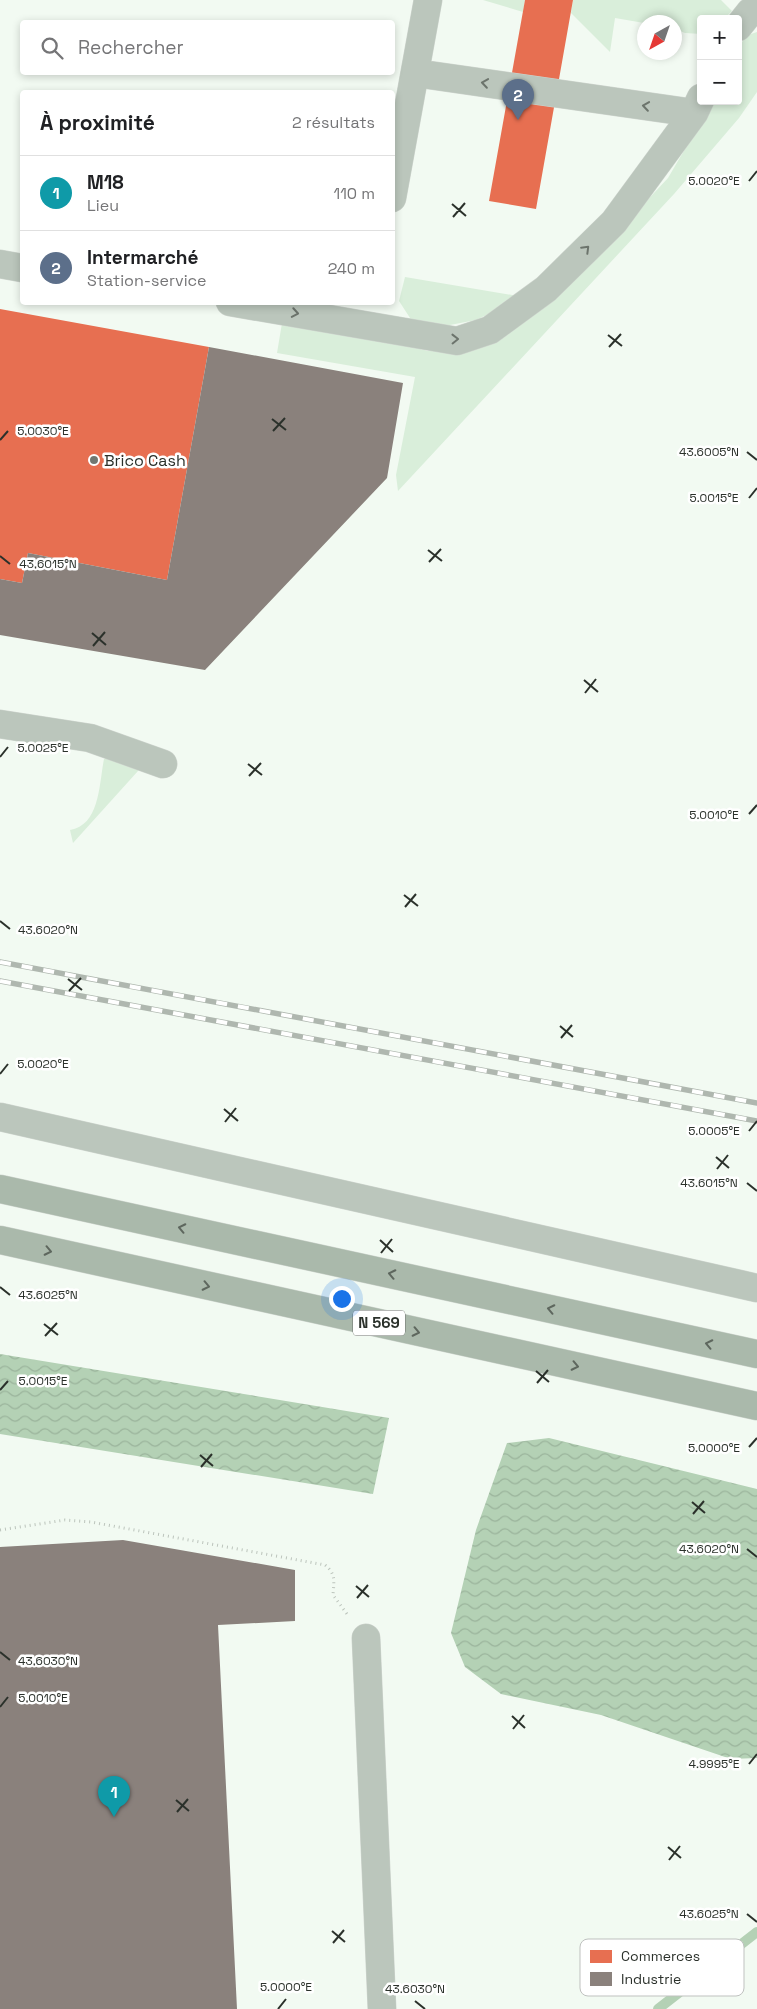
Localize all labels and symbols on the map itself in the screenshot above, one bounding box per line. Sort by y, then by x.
north arrow [637,15,682,60]
one-way arrow [481,78,489,89]
pin: 2 [502,79,534,120]
one-way arrow [642,101,650,112]
text: 5.0020°E [688,173,740,189]
one-way arrow [581,246,590,255]
one-way arrow [291,308,300,318]
one-way arrow [452,334,460,344]
text: 5.0030°E [17,423,69,439]
text: 43.6005°N [679,444,739,460]
place label: Brico Cash [104,450,186,471]
marker: Brico Cash [88,454,100,466]
text: 5.0015°E [690,490,739,506]
text: 43.6015°N [19,556,77,572]
text: 5.0025°E [17,740,69,756]
text: 5.0010°E [689,807,739,823]
text: 43.6020°N [18,922,78,938]
text: 5.0020°E [17,1056,69,1072]
text: 5.0005°E [688,1123,740,1139]
text: 43.6015°N [680,1175,738,1191]
one-way arrow [177,1224,186,1234]
one-way arrow [43,1245,52,1256]
one-way arrow [387,1269,396,1280]
one-way arrow [202,1280,211,1290]
your location [329,1286,355,1312]
text: 43.6025°N [18,1287,78,1303]
one-way arrow [546,1304,555,1315]
road number: N 569 [353,1310,405,1336]
one-way arrow [412,1326,421,1336]
one-way arrow [705,1339,714,1349]
one-way arrow [571,1360,580,1371]
text: 5.0015°E [19,1373,68,1389]
text: 5.0000°E [688,1440,740,1456]
text: 43.6020°N [679,1541,739,1557]
text: 43.6030°N [18,1653,78,1669]
text: 5.0010°E [18,1690,68,1706]
text: 4.9995°E [688,1756,740,1772]
pin: 1 [98,1776,130,1817]
text: 43.6025°N [679,1906,739,1922]
legend [580,1939,744,1996]
text: Commerces [621,1947,700,1965]
text: Industrie [621,1970,681,1988]
text: 5.0000°E [260,1979,312,1995]
text: 43.6030°N [385,1981,445,1997]

